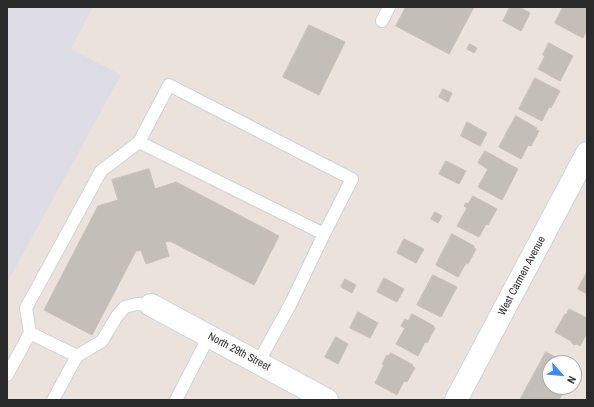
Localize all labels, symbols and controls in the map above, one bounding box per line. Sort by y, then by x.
street label: West Carmen Avenue [496,234,548,318]
street label: North 29th Street [206,330,272,374]
north arrow [542,355,582,395]
text: N [564,374,580,386]

